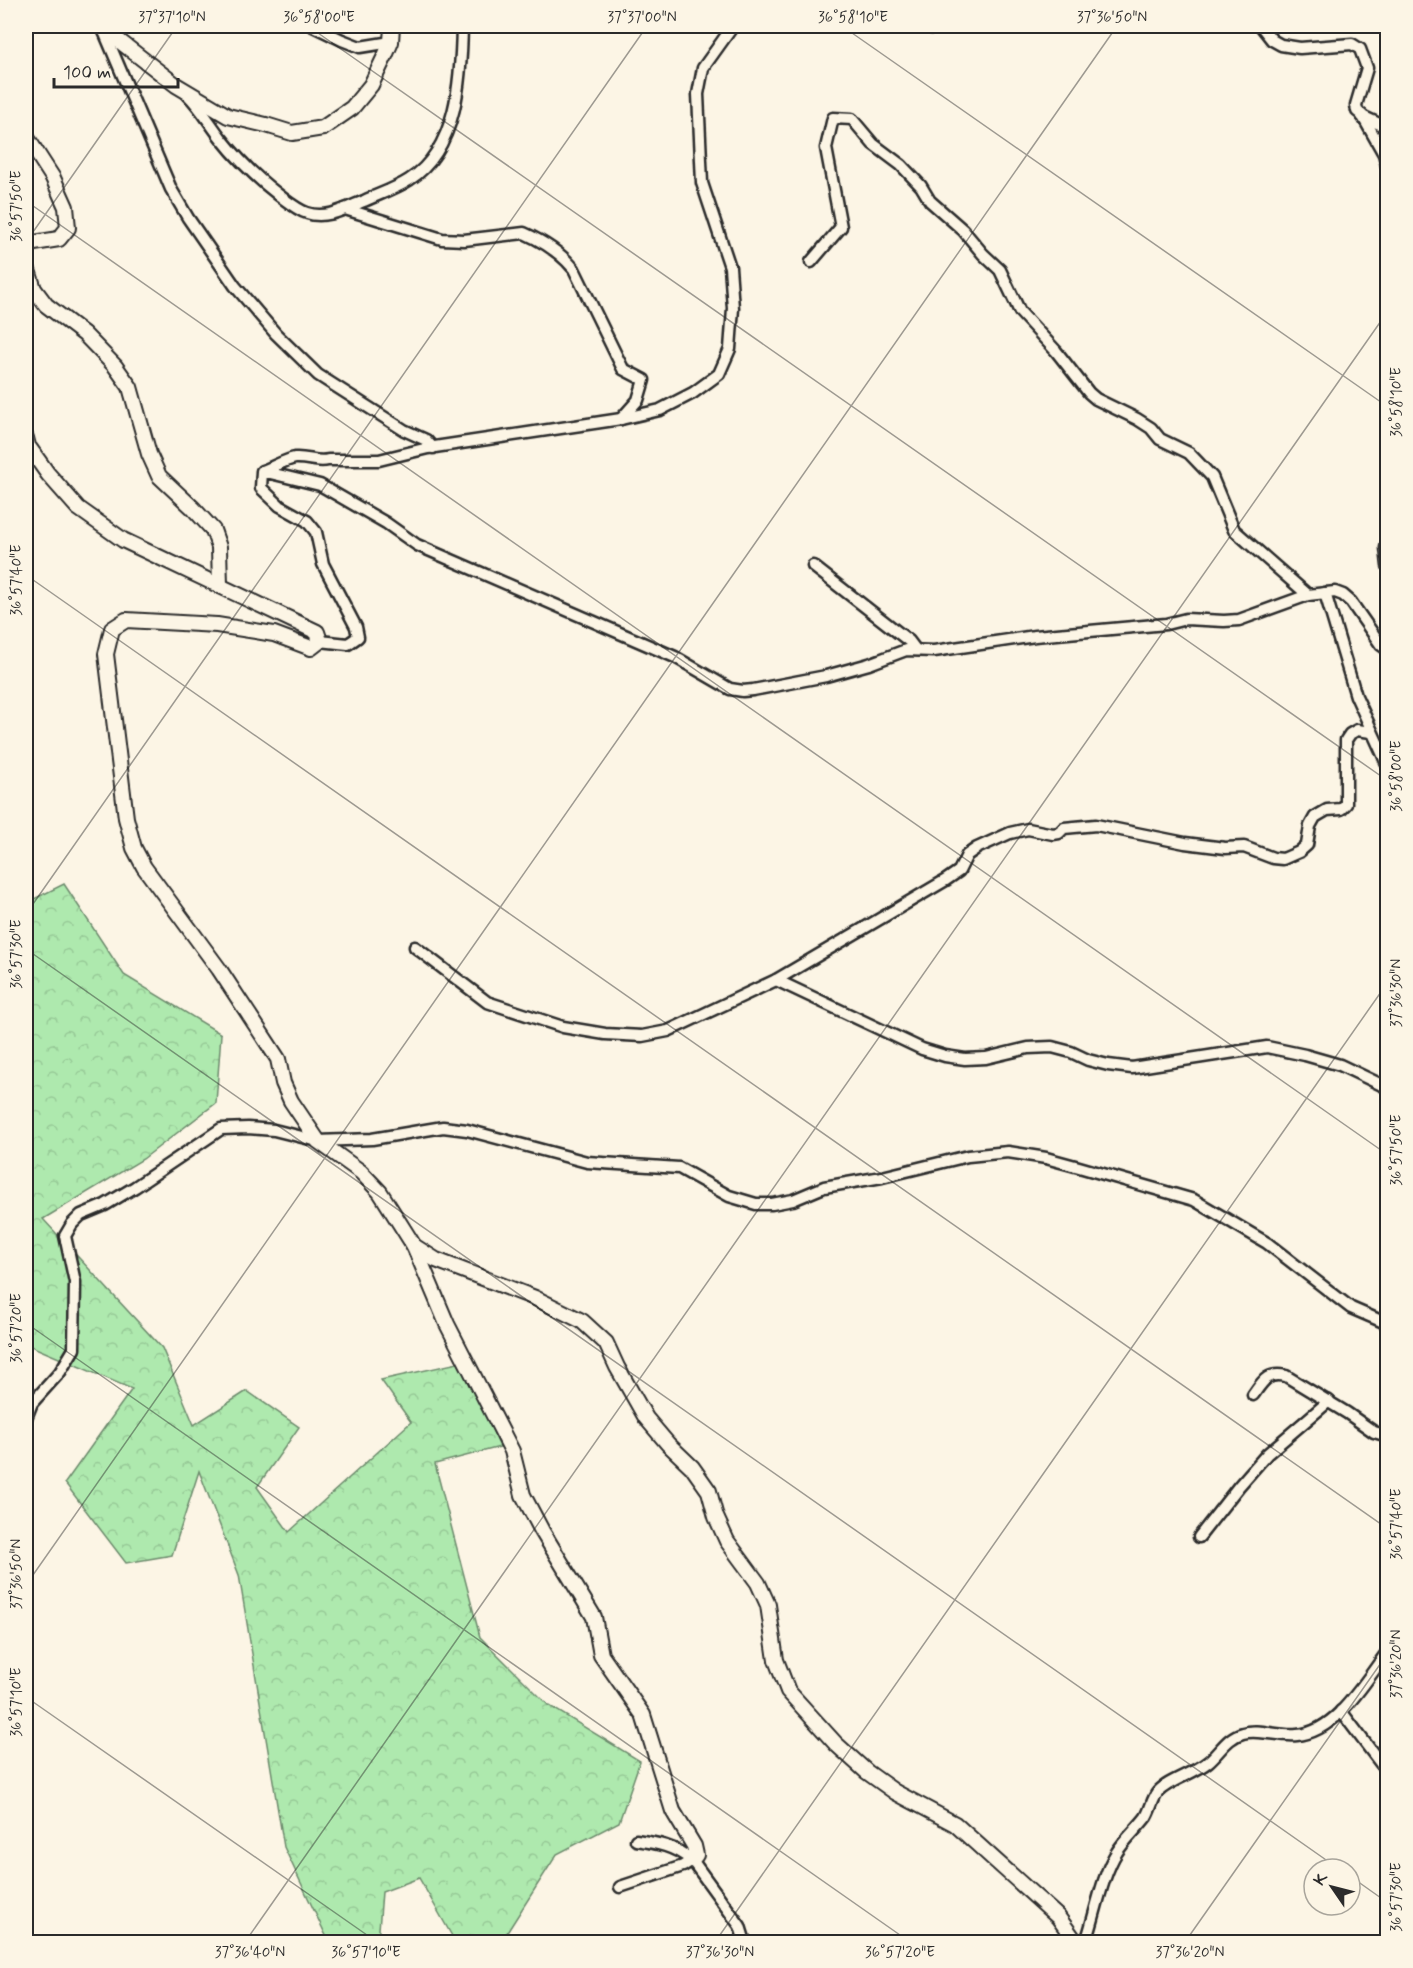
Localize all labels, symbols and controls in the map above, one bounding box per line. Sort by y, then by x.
text: 37°37'10"N [138,8,206,28]
text: 36°58'00"E [283,8,355,28]
text: 37°37'00"N [607,8,677,28]
text: 36°58'10"E [818,8,888,28]
text: 37°36'50"N [1077,8,1147,28]
scale bar [54,51,178,89]
text: 100 m [63,61,111,85]
text: 36°57'50"E [7,170,27,242]
text: 36°58'10"E [1387,367,1407,437]
text: 36°57'40"E [7,544,27,616]
text: 36°58'00"E [1387,740,1407,812]
text: 36°57'30"E [7,919,27,989]
text: 37°36'30"N [1387,959,1407,1027]
text: 36°57'50"E [1387,1114,1407,1186]
text: 36°57'20"E [7,1293,27,1363]
text: 36°57'40"E [1387,1488,1407,1560]
text: 37°36'50"N [7,1539,27,1609]
text: 37°36'20"N [1387,1629,1407,1699]
text: 36°57'10"E [7,1667,27,1737]
north arrow [1302,1857,1362,1917]
text: 36°57'30"E [1387,1862,1407,1932]
text: K [1309,1868,1333,1890]
text: 37°36'40"N [215,1943,285,1963]
text: 36°57'10"E [331,1943,401,1963]
text: 37°36'30"N [686,1943,754,1963]
text: 36°57'20"E [865,1943,935,1963]
text: 37°36'20"N [1155,1943,1225,1963]

